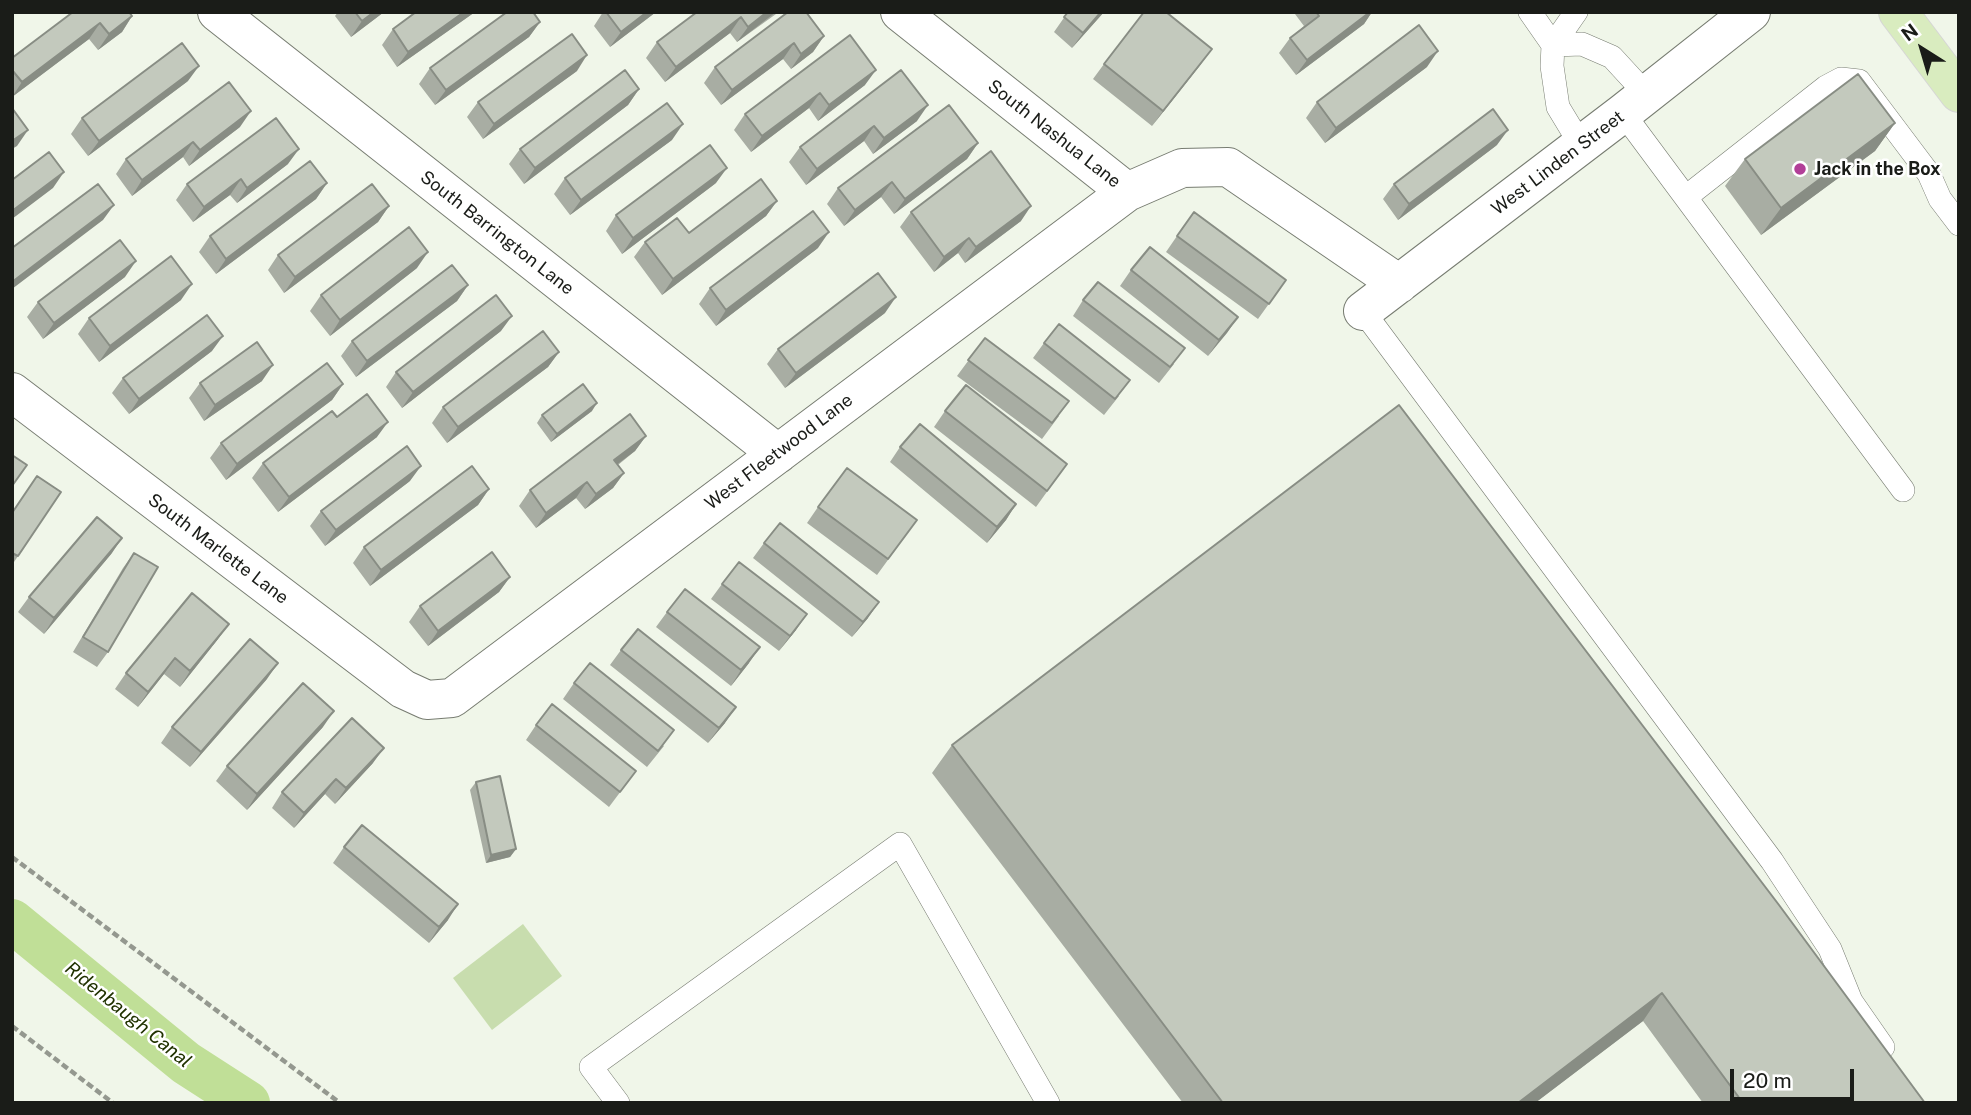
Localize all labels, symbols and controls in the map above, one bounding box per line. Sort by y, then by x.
north arrow [1887,14,1957,84]
text: N [1897,19,1922,45]
street label: South Nashua Lane [983,75,1125,193]
street label: West Linden Street [1487,106,1629,220]
place label: Jack in the Box [1814,158,1941,180]
marker: Jack in the Box [1792,161,1808,177]
street label: South Barrington Lane [416,166,578,300]
street label: West Fleetwood Lane [701,389,857,515]
street label: South Marlette Lane [144,489,292,609]
water label: Ridenbaugh Canal [60,957,196,1073]
scale bar [1733,1056,1857,1100]
text: 20 m [1743,1068,1792,1093]

